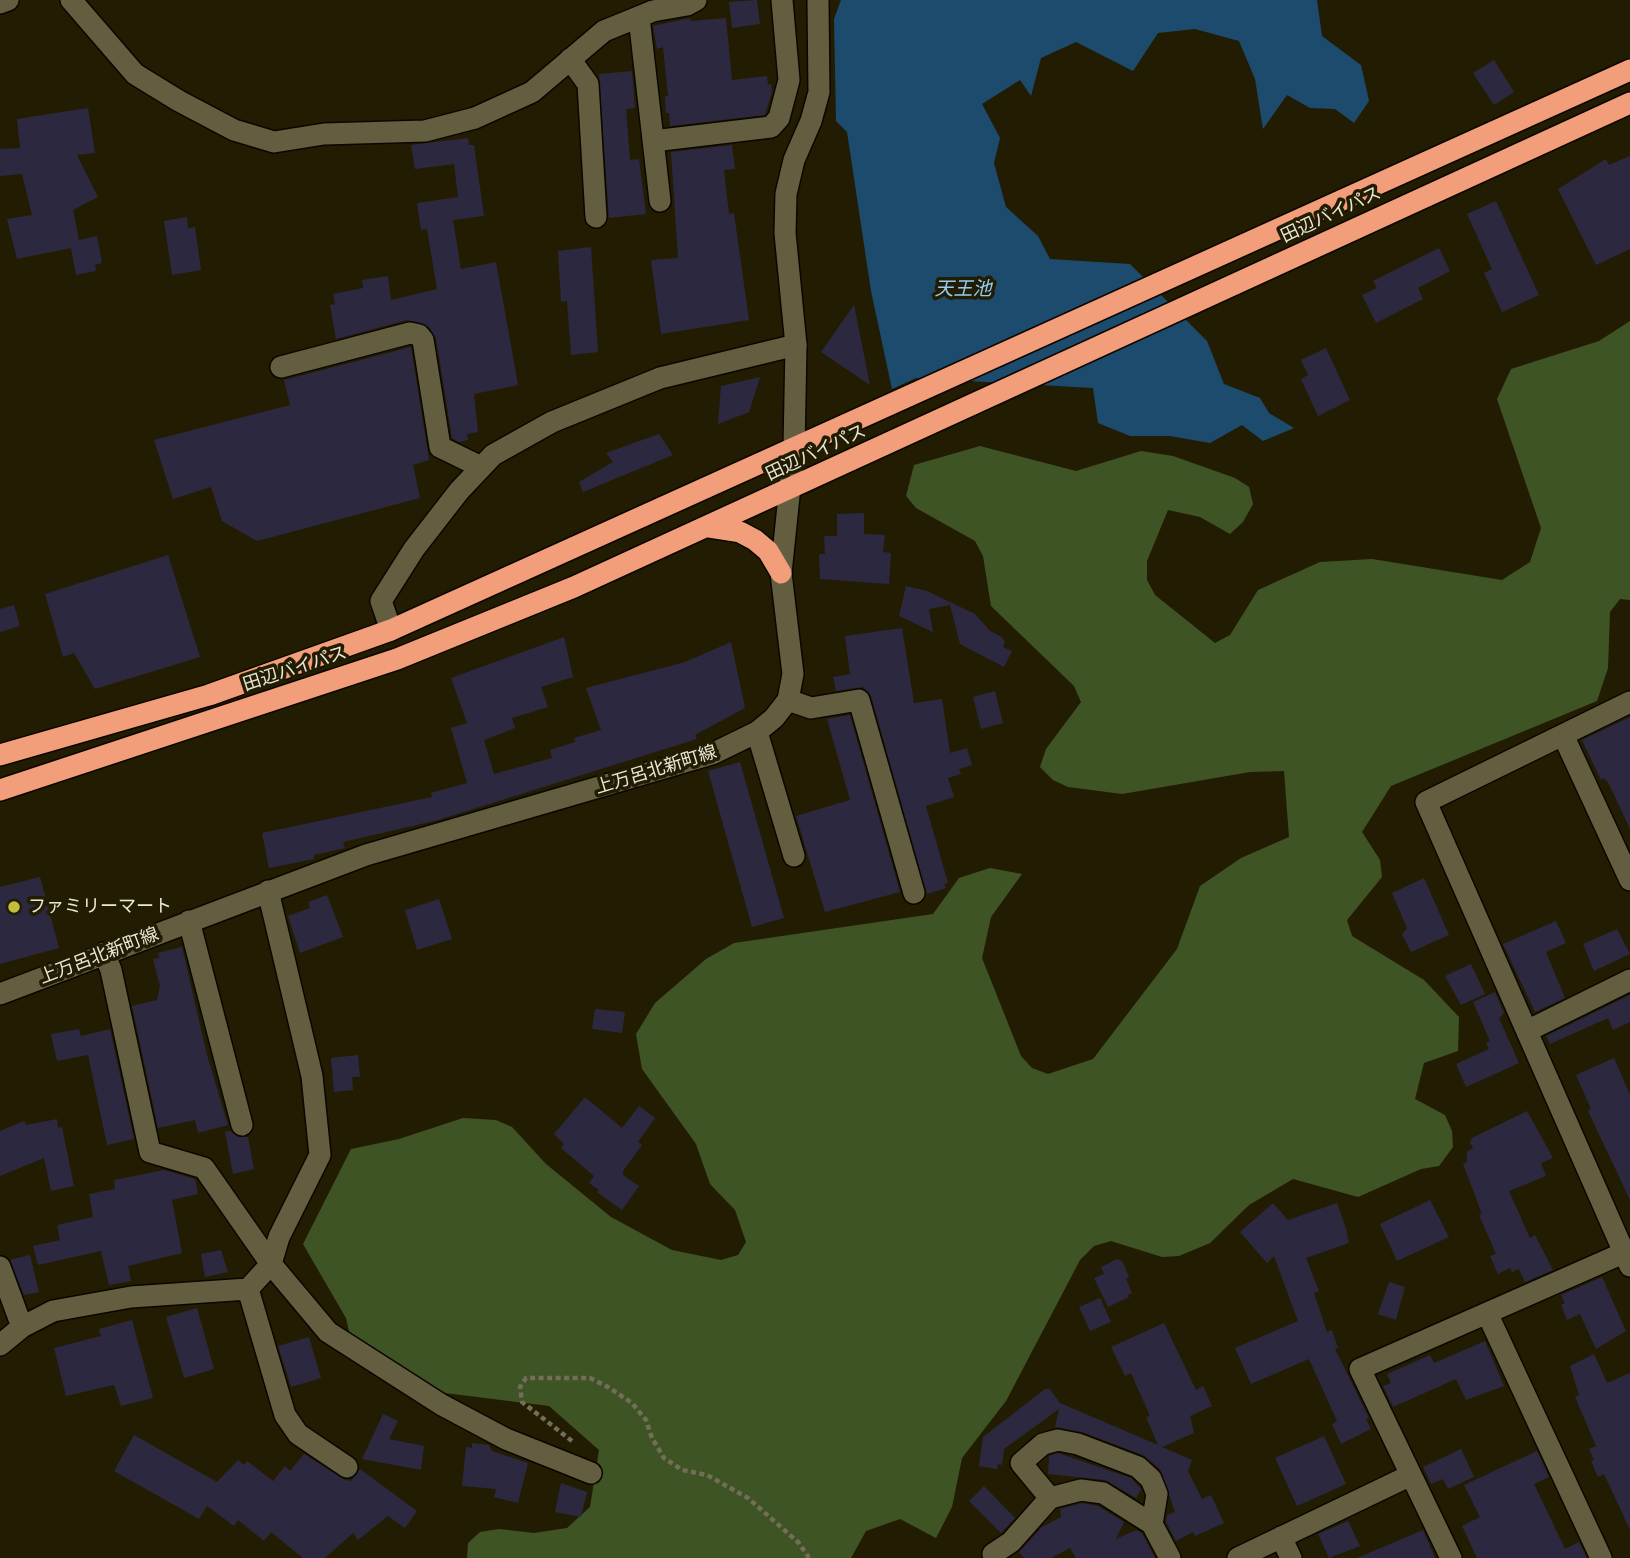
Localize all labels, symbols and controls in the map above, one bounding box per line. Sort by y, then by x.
street label: 田辺バイパス [1277,182,1385,248]
water label: 天王池 [935,278,991,300]
street label: 田辺バイパス [762,420,870,486]
street label: 田辺バイパス [240,642,350,696]
street label: 上万呂北新町線 [593,741,719,799]
place label: ファミリーマート [28,896,172,918]
marker: ファミリーマート [6,899,22,915]
street label: 上万呂北新町線 [36,923,162,989]

